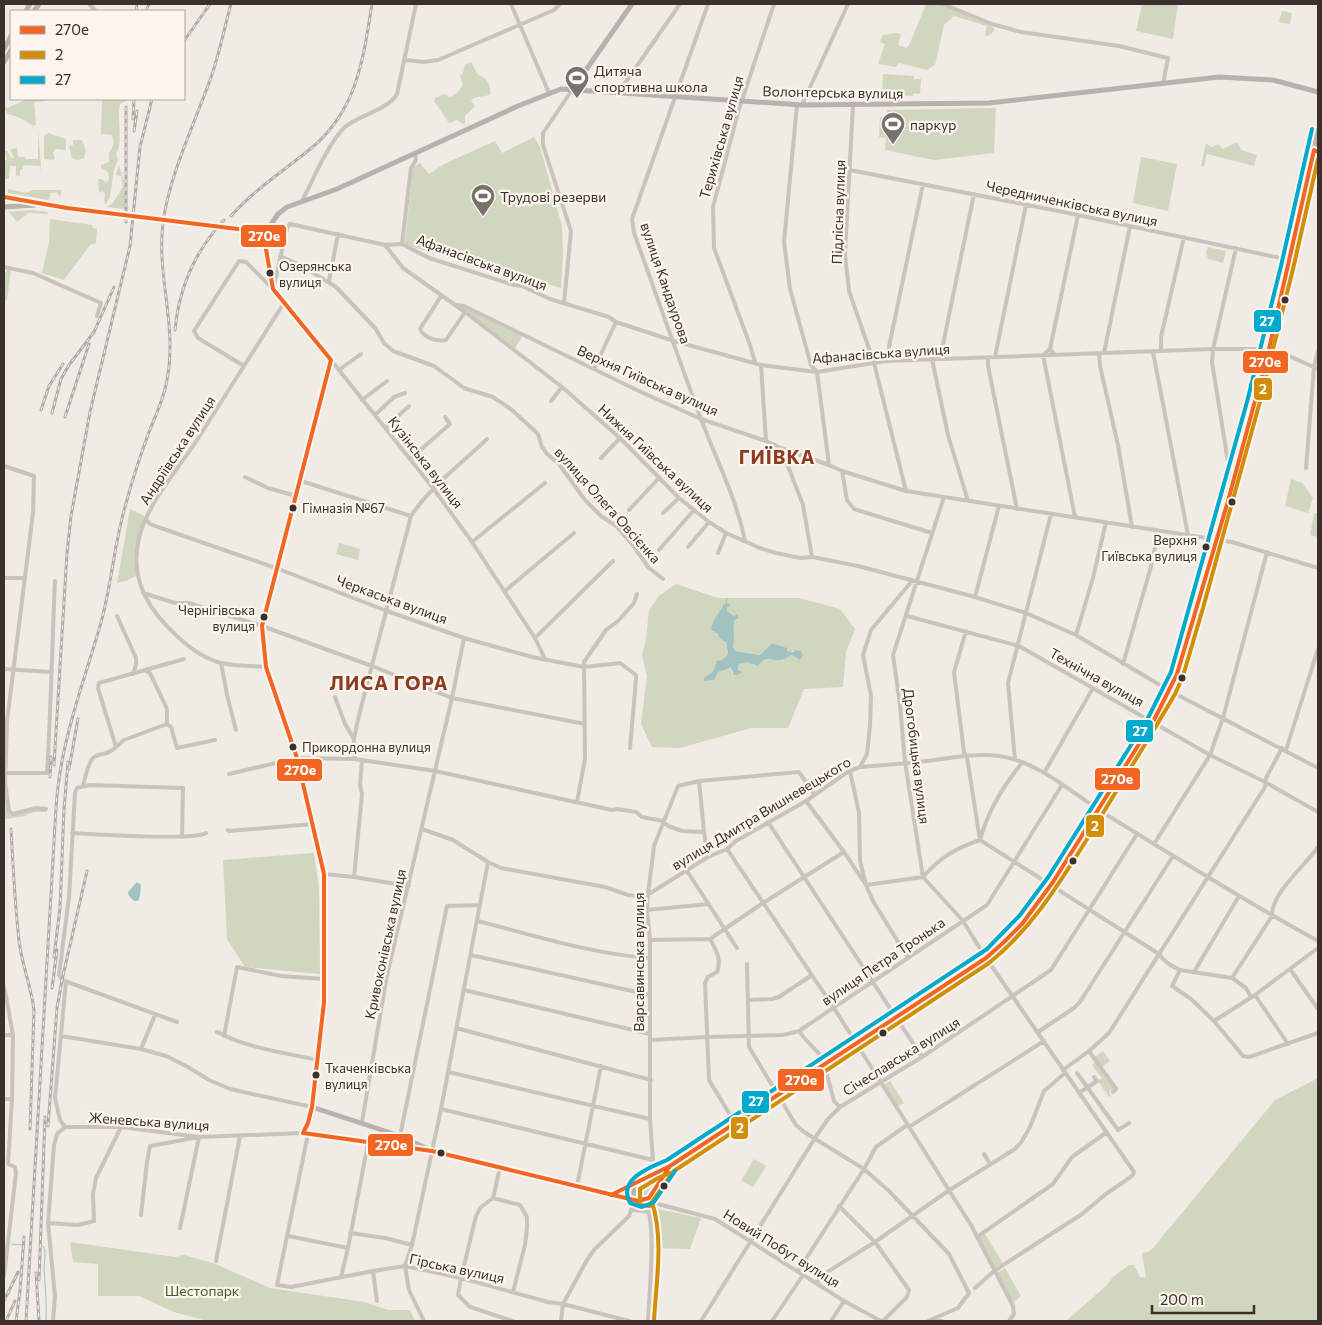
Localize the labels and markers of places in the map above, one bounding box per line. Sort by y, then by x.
place label: Дитяча спортивна школа [594,62,708,95]
sports icon: Дитяча спортивна школа [564,65,590,99]
sports icon: паркур [880,111,906,145]
place label: паркур [910,116,956,133]
sports icon: Трудові резерви [470,183,496,217]
place label: Трудові резерви [500,188,606,205]
place label: Озерянська вулиця [279,258,351,290]
marker: Озерянська вулиця [265,268,275,278]
unlabelled marker [1280,295,1290,305]
unlabelled marker [1227,497,1237,507]
place label: Гімназія №67 [302,500,385,516]
marker: Гімназія №67 [288,503,298,513]
place label: Верхня Гиївська вулиця [1101,532,1197,564]
marker: Верхня Гиївська вулиця [1201,542,1211,552]
place label: Чернігівська вулиця [178,602,255,634]
marker: Чернігівська вулиця [259,612,269,622]
unlabelled marker [1177,673,1187,683]
place label: Прикордонна вулиця [302,739,431,755]
marker: Прикордонна вулиця [288,742,298,752]
unlabelled marker [1068,856,1078,866]
unlabelled marker [878,1028,888,1038]
place label: Ткаченківська вулиця [325,1060,411,1092]
marker: Ткаченківська вулиця [311,1070,321,1080]
unlabelled marker [436,1148,446,1158]
unlabelled marker [659,1181,669,1191]

